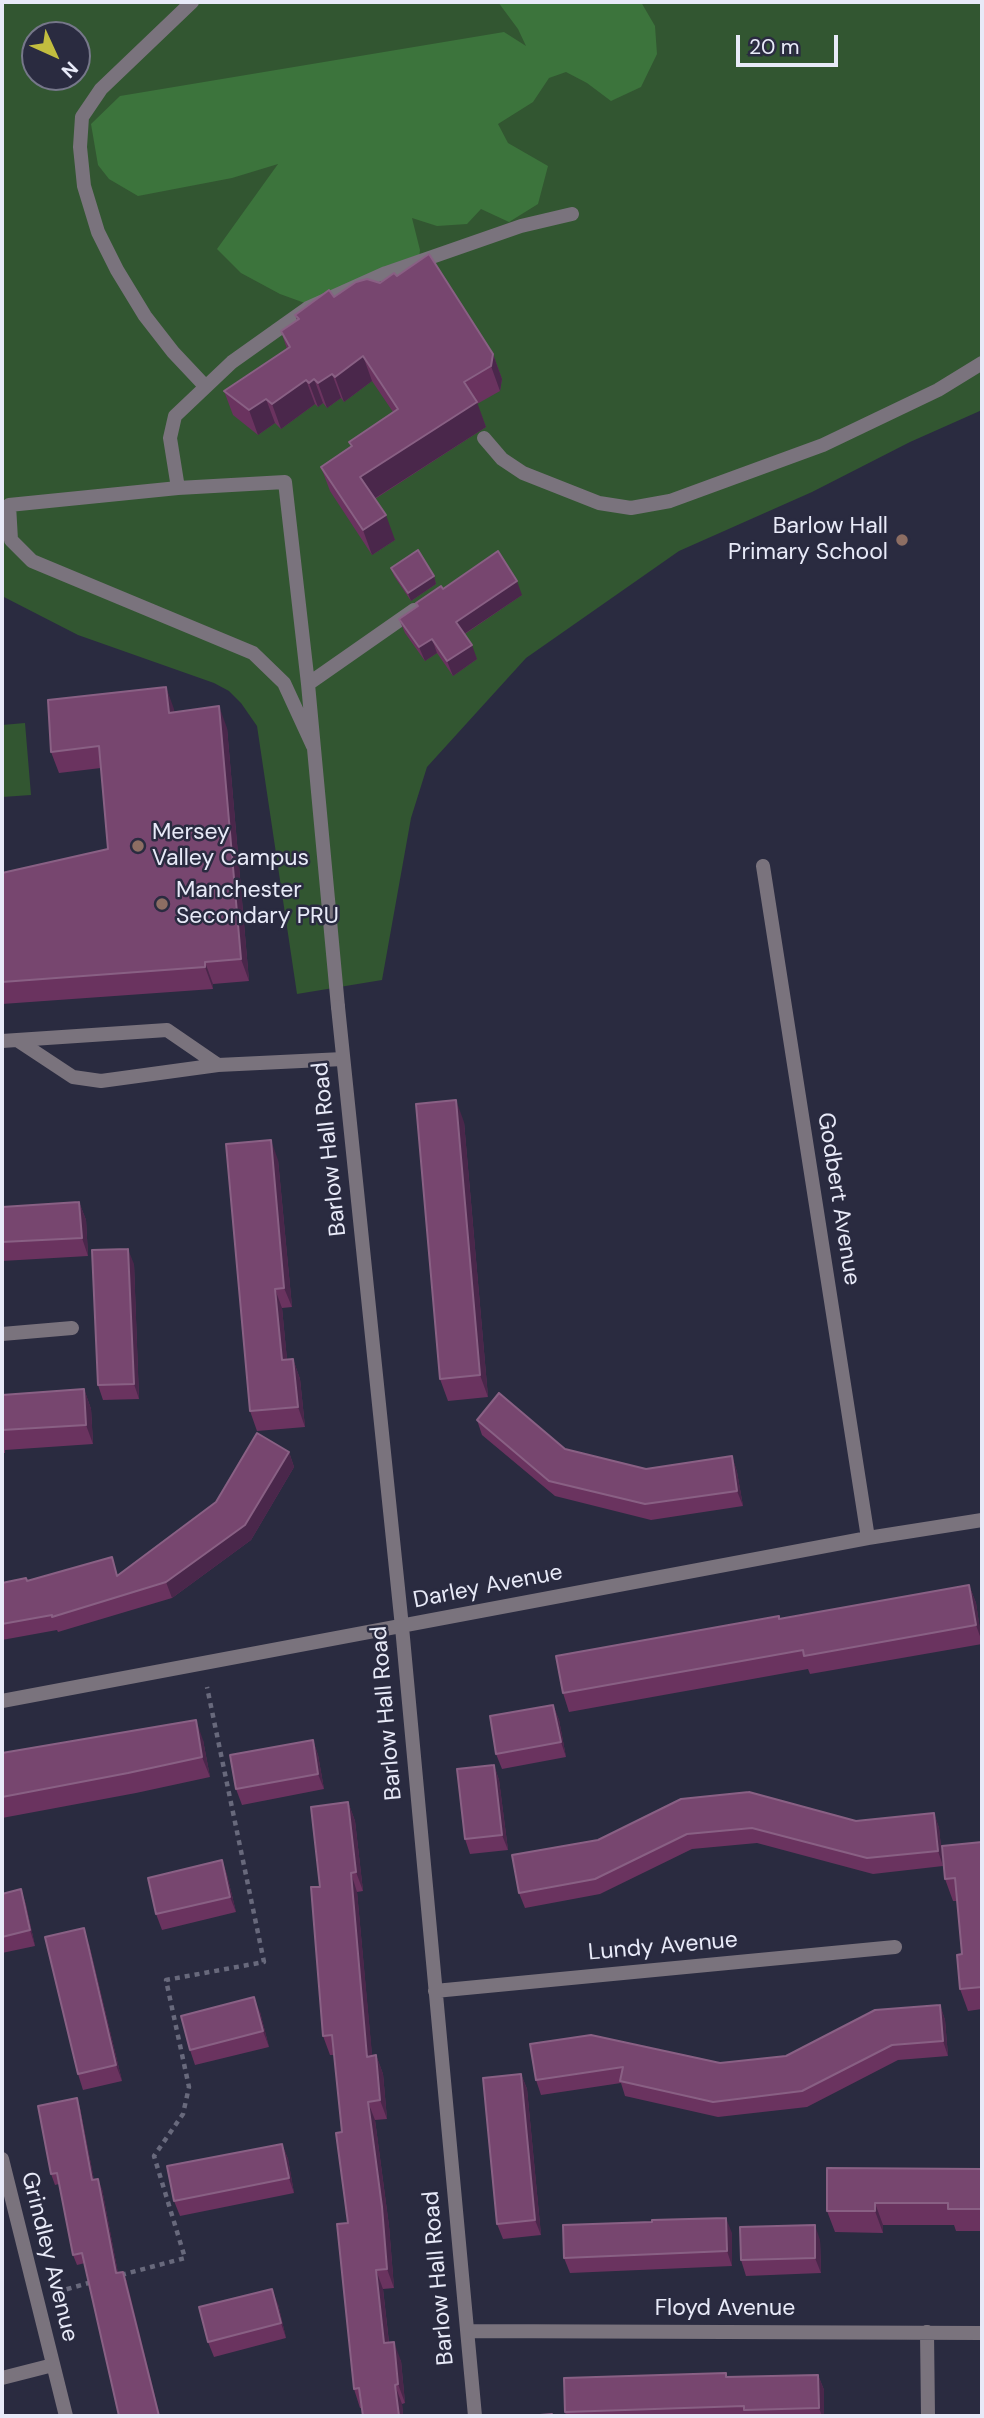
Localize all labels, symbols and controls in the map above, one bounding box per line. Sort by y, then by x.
north arrow [21,21,91,91]
scale bar [739,21,841,65]
text: 20 m [749,33,800,61]
text: N [56,56,84,84]
place label: Barlow Hall Primary School [728,513,888,567]
marker: Barlow Hall Primary School [894,532,910,548]
place label: Mersey Valley Campus [152,819,309,873]
marker: Mersey Valley Campus [130,838,146,854]
place label: Manchester Secondary PRU [176,877,339,931]
marker: Manchester Secondary PRU [154,896,170,912]
street label: Barlow Hall Road [307,1061,353,1237]
street label: Godbert Avenue [811,1111,865,1287]
street label: Darley Avenue [411,1559,565,1615]
street label: Barlow Hall Road [366,1625,408,1801]
street label: Lundy Avenue [587,1927,739,1967]
street label: Grindley Avenue [15,2169,83,2345]
street label: Barlow Hall Road [418,2190,460,2366]
street label: Floyd Avenue [655,2295,795,2323]

